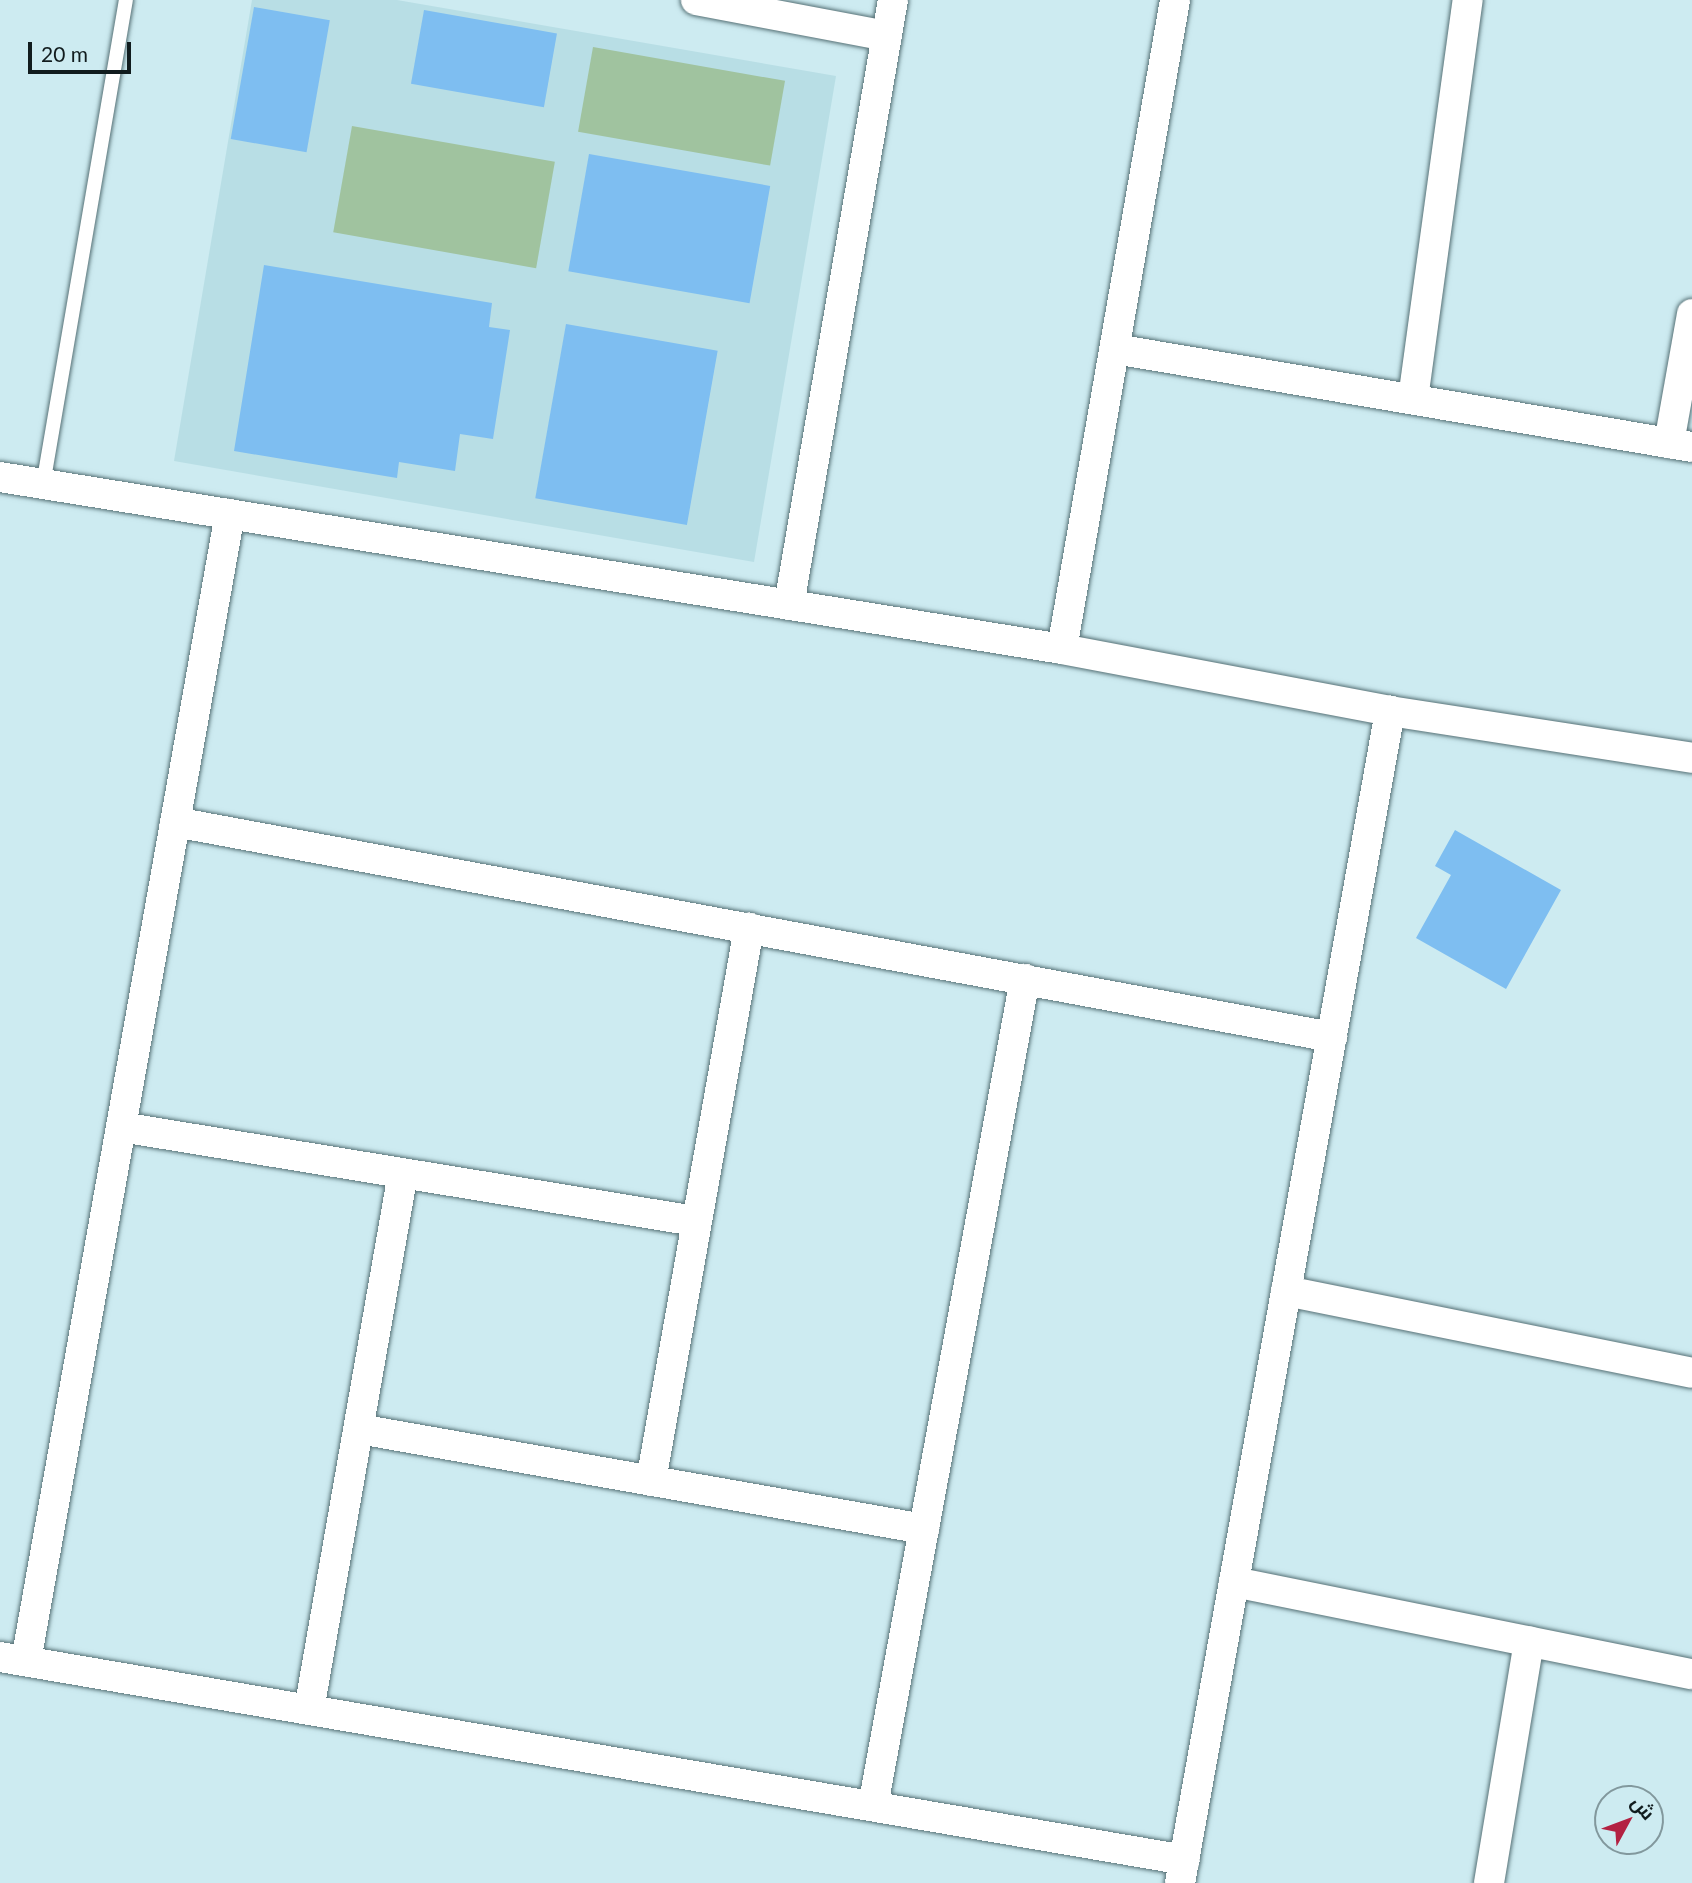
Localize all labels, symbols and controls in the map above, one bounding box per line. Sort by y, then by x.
scale bar [32,28,135,72]
text: 20 m [41,41,88,66]
north arrow [1594,1785,1664,1855]
text: ش [1627,1790,1660,1824]

